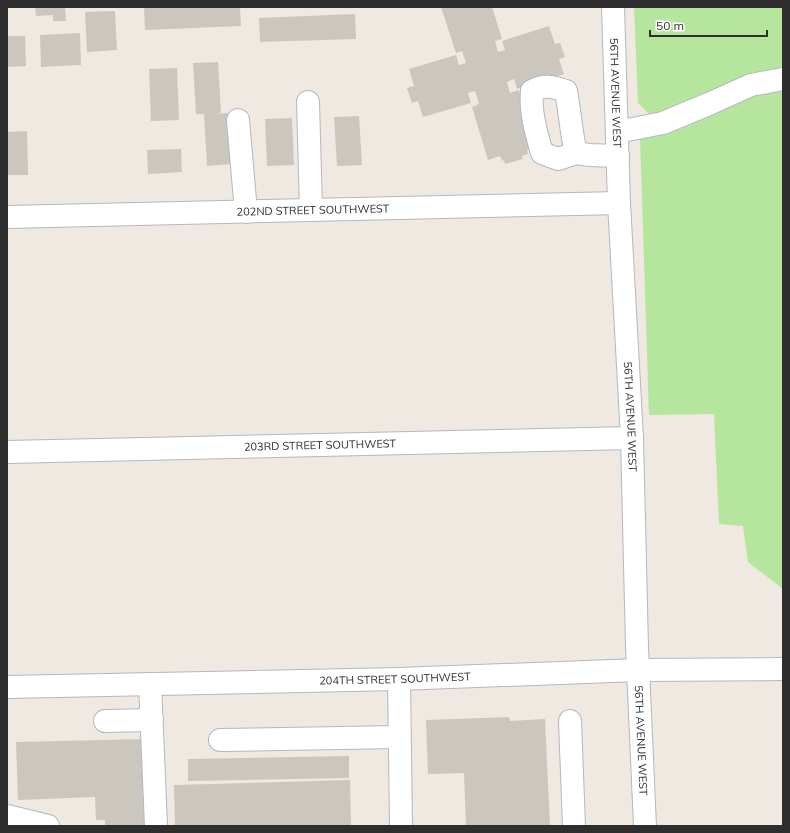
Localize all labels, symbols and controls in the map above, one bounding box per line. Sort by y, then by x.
scale bar [650,12,767,38]
text: 50 m [656,18,684,33]
street label: 56TH AVENUE WEST [607,38,624,149]
street label: 202ND STREET SOUTHWEST [236,201,390,219]
street label: 56TH AVENUE WEST [621,361,640,472]
street label: 203RD STREET SOUTHWEST [244,436,397,454]
street label: 204TH STREET SOUTHWEST [319,669,471,688]
street label: 56TH AVENUE WEST [632,685,651,796]

